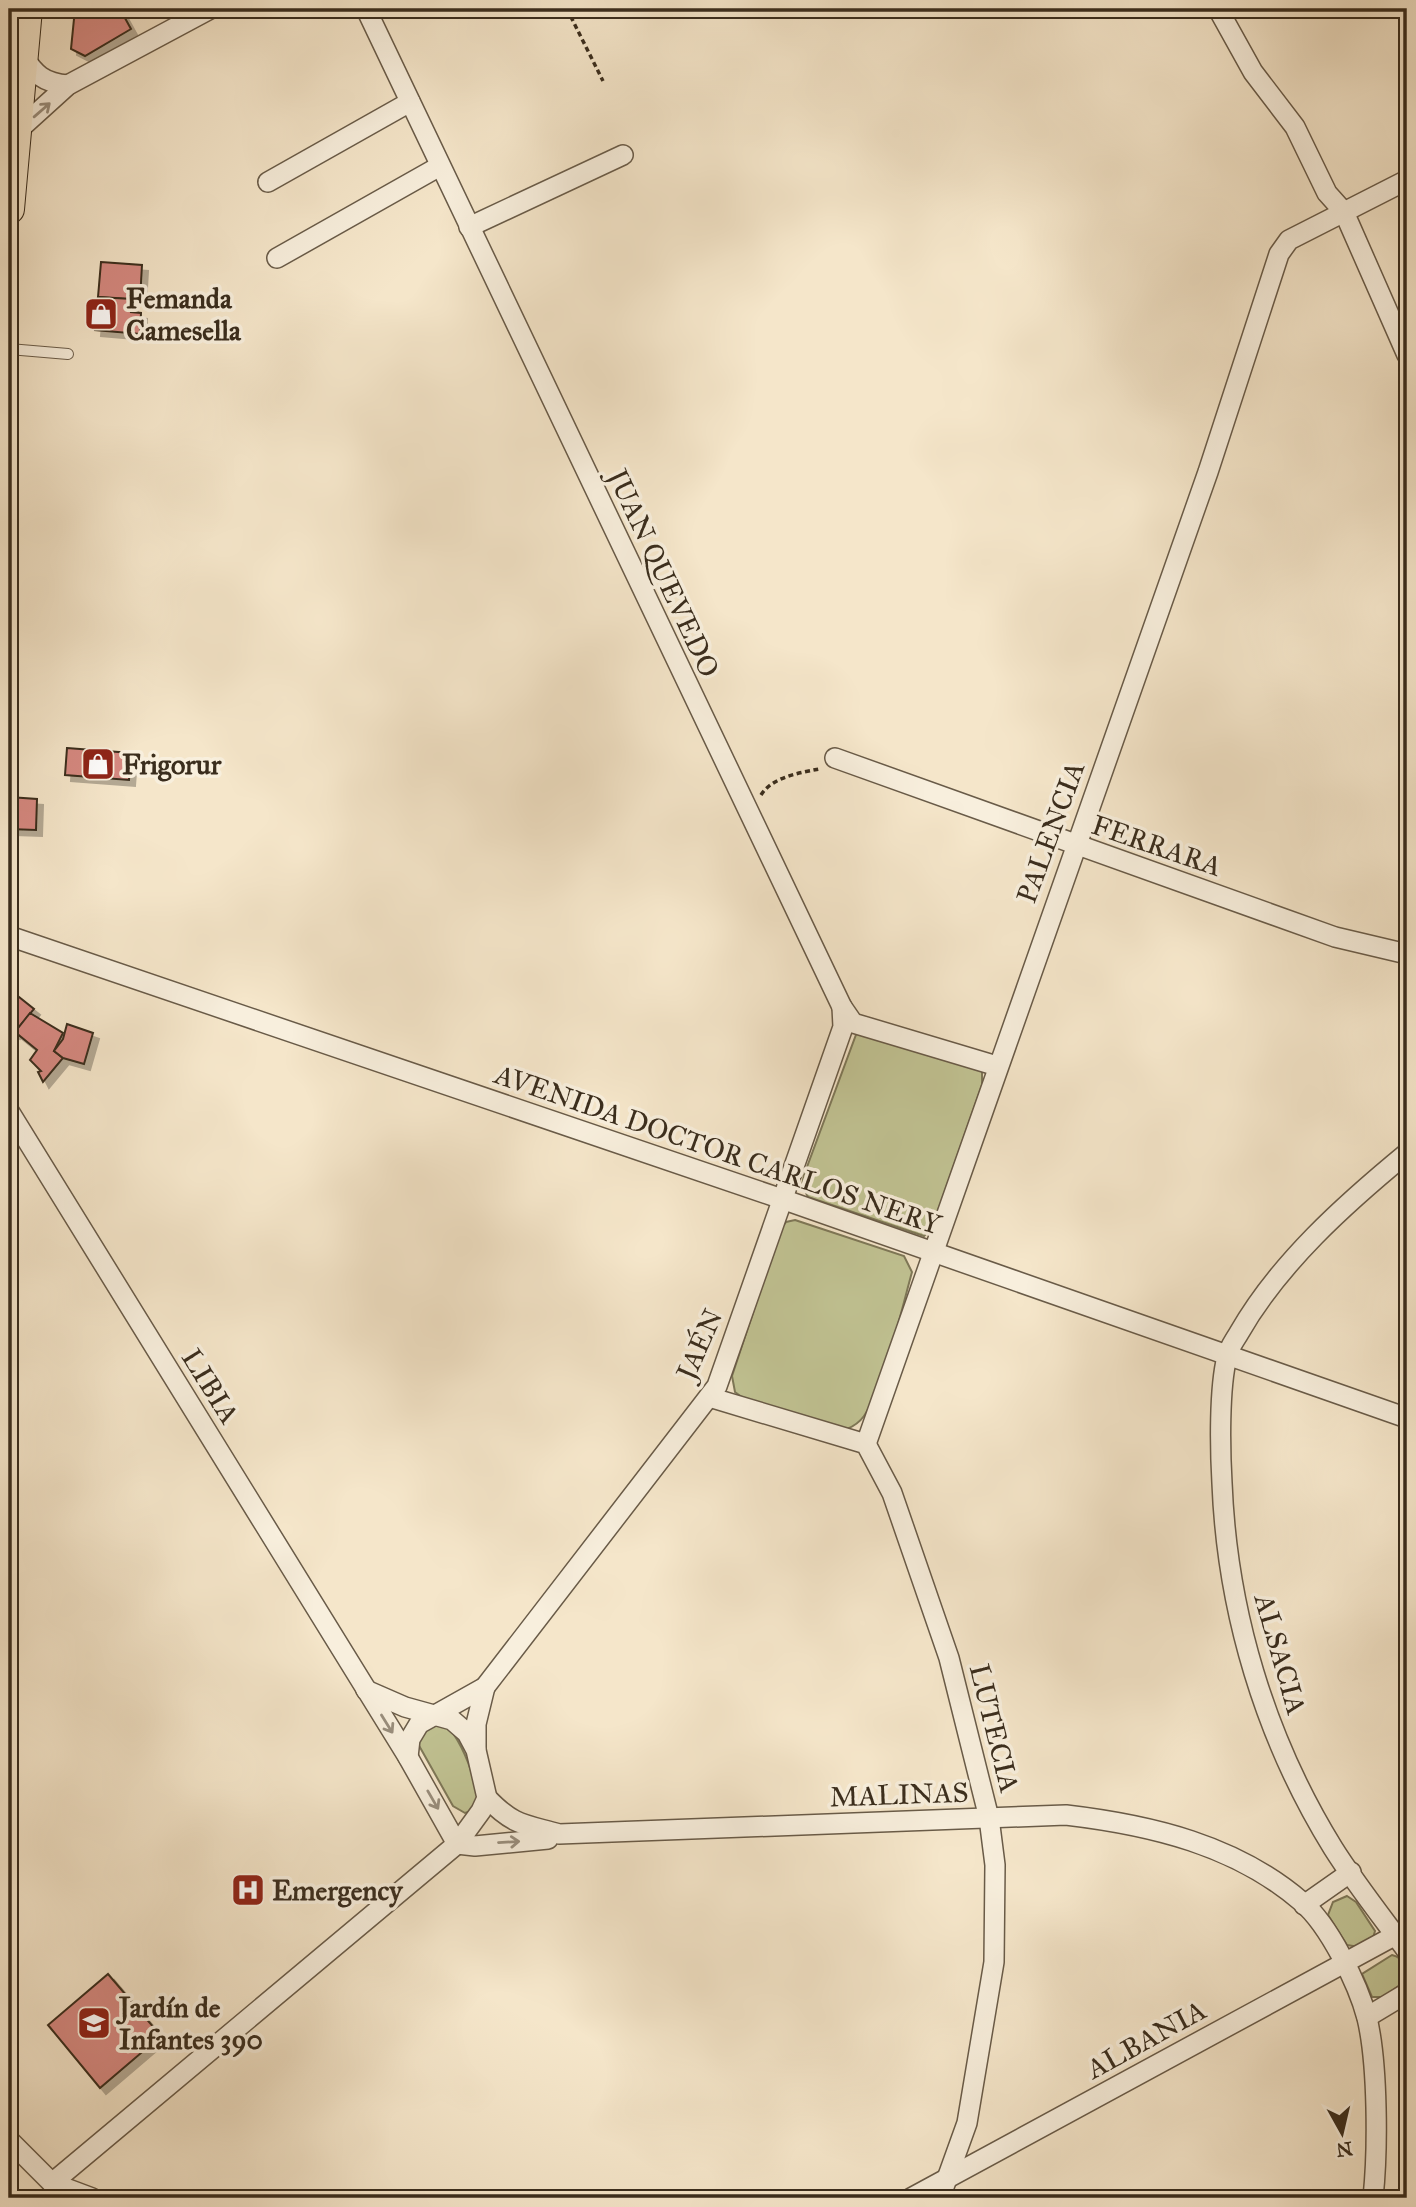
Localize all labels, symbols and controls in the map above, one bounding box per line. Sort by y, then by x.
one-way arrow [33,102,51,118]
place label: Femanda Camesella [126,281,242,348]
shop icon: Femanda Camesella [82,295,120,333]
street label: JUAN QUEVEDO [599,461,727,683]
shop icon: Frigorur [79,745,117,783]
place label: Frigorur [122,747,222,782]
street label: PALENCIA [1009,756,1092,908]
street label: FERRARA [1087,807,1227,884]
street label: AVENIDA DOCTOR CARLOS NERY [489,1056,947,1243]
street label: JAÉN [667,1303,730,1388]
street label: LIBIA [174,1342,247,1430]
street label: ALSACIA [1246,1589,1314,1719]
street label: LUTECIA [962,1660,1027,1796]
one-way arrow [381,1713,395,1733]
street label: MALINAS [829,1775,969,1814]
one-way arrow [426,1790,440,1810]
one-way arrow [497,1835,519,1848]
hospital icon: Emergency [229,1871,267,1909]
place label: Emergency [272,1873,403,1908]
place label: Jardín de Infantes 390 [115,1990,263,2057]
street label: ALBANIA [1079,1992,1212,2087]
school or university icon: Jardín de Infantes 390 [75,2004,113,2042]
north arrow [1308,2098,1378,2168]
text: N [1335,2137,1354,2162]

